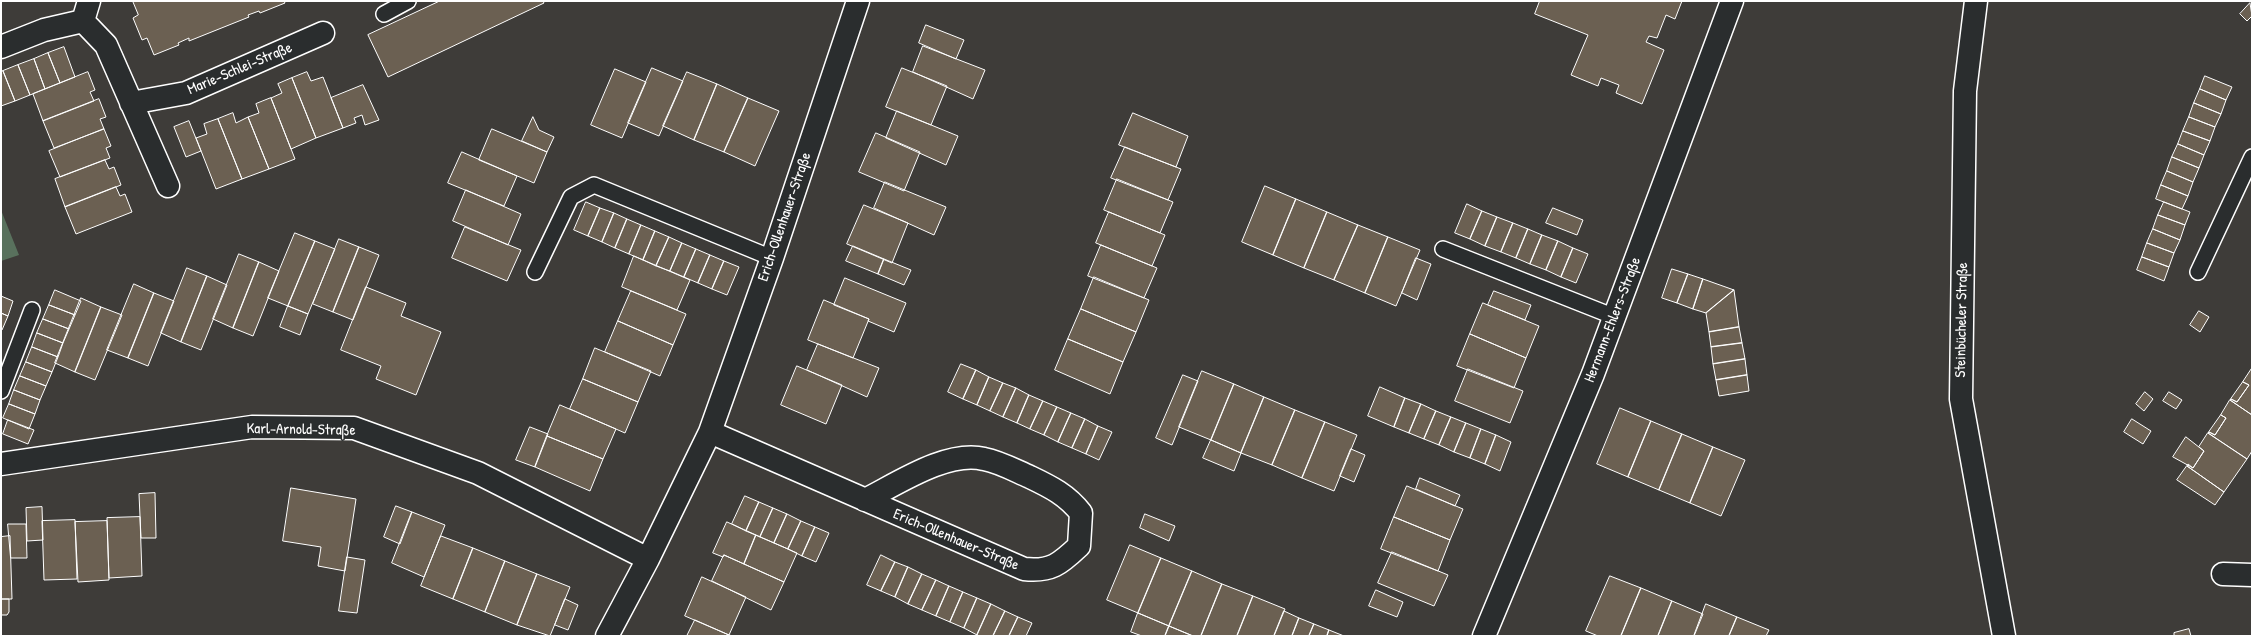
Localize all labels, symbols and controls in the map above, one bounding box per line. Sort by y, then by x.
street label: Marie-Schlei-Straße [185,39,295,99]
street label: Erich-Ollenhauer-Straße [754,150,816,284]
street label: Hermann-Ehlers-Straße [1581,255,1645,385]
street label: Steinbücheler Straße [1952,262,1972,378]
street label: Karl-Arnold-Straße [246,420,356,440]
street label: Erich-Ollenhauer-Straße [890,505,1022,575]

